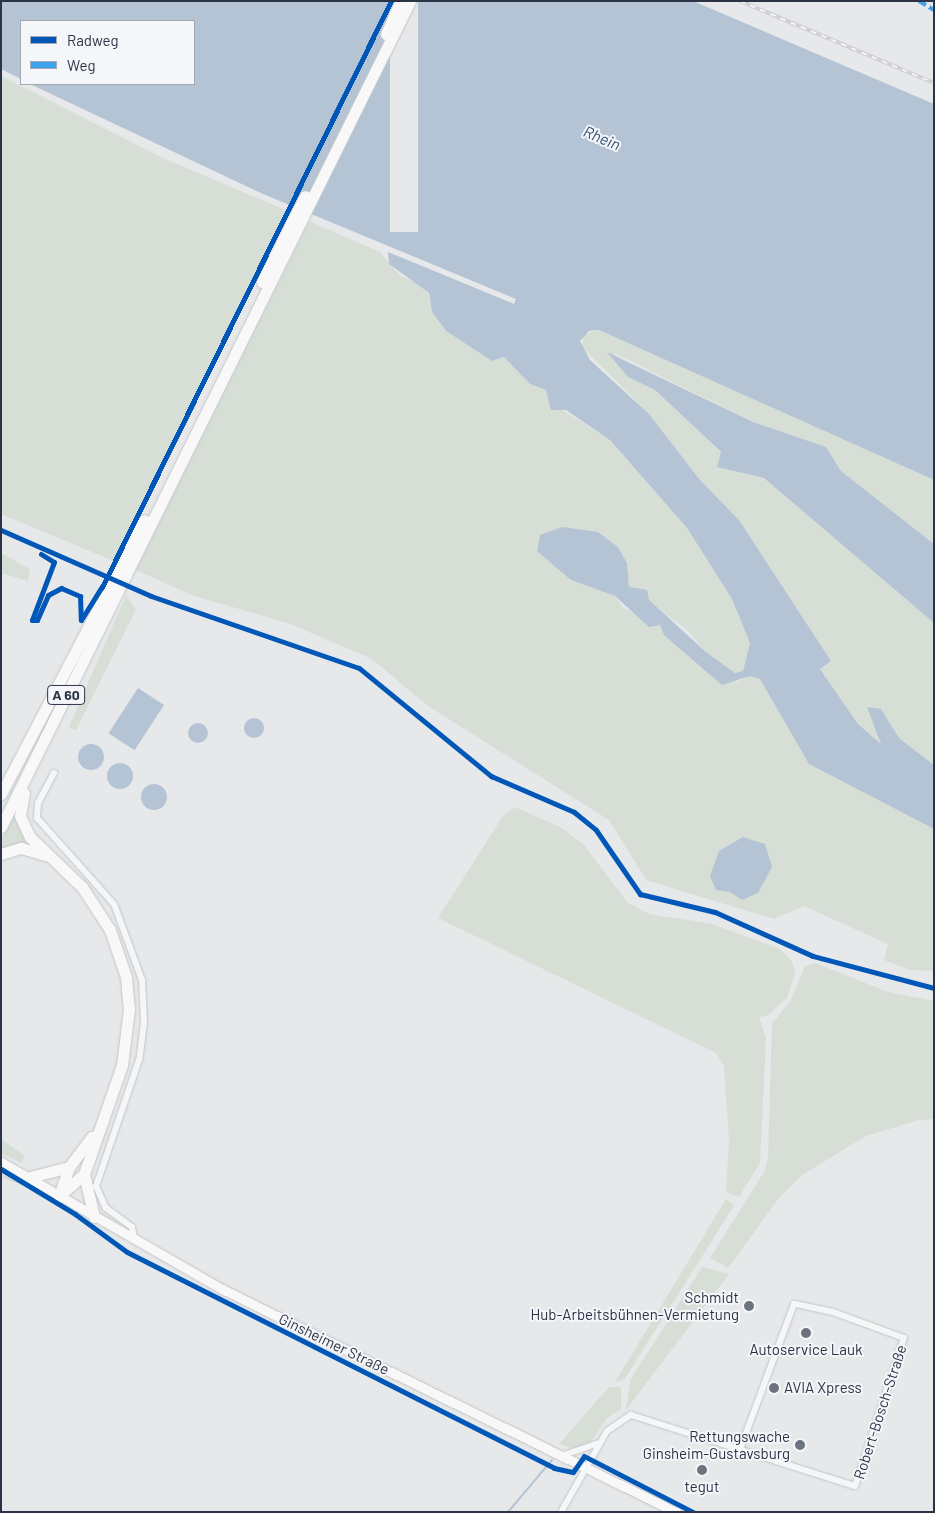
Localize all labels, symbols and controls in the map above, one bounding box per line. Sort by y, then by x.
legend [20,20,195,85]
text: Radweg [67,31,119,49]
text: Weg [67,56,95,74]
water label: Rhein [581,122,623,154]
road number: A 60 [46,684,86,706]
place label: Schmidt Hub-Arbeitsbühnen-Vermietung [531,1288,739,1323]
marker: Schmidt Hub-Arbeitsbühnen-Vermietung [743,1300,755,1312]
street label: Ginsheimer Straße [276,1309,392,1379]
marker: Autoservice Lauk [800,1327,812,1339]
place label: Autoservice Lauk [749,1341,863,1359]
street label: Robert-Bosch-Straße [850,1342,910,1482]
place label: AVIA Xpress [784,1379,862,1397]
marker: AVIA Xpress [768,1382,780,1394]
place label: Rettungswache Ginsheim-Gustavsburg [643,1427,790,1462]
marker: Rettungswache Ginsheim-Gustavsburg [794,1439,806,1451]
marker: tegut [696,1464,708,1476]
place label: tegut [685,1478,719,1496]

